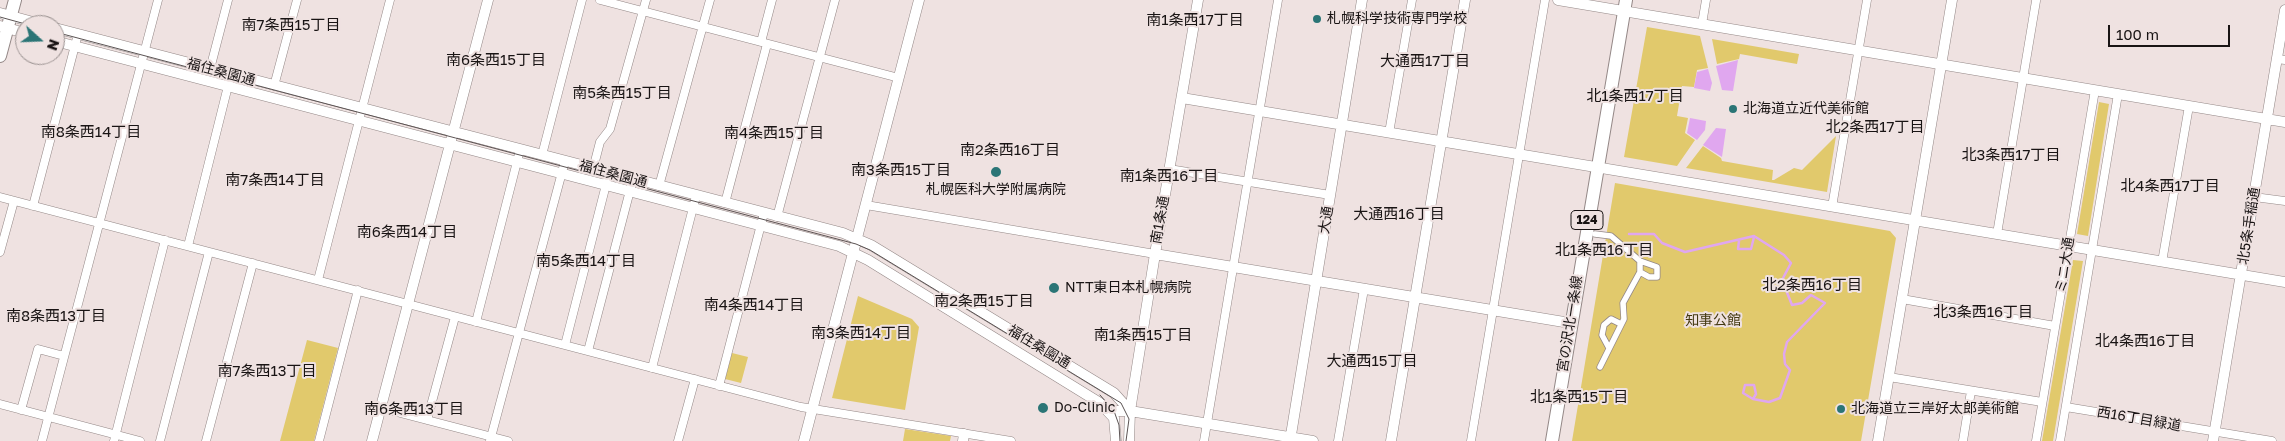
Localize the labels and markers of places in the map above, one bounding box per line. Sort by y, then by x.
place label: 札幌科学技術専門学校 [1327,11,1467,27]
marker: 札幌科学技術専門学校 [1311,13,1323,25]
place label: 北海道立近代美術館 [1743,101,1869,117]
marker: 北海道立近代美術館 [1727,103,1739,115]
marker: 札幌医科大学附属病院 [989,165,1003,179]
place label: 札幌医科大学附属病院 [926,182,1066,198]
place label: NTT東日本札幌病院 [1065,280,1192,296]
marker: NTT東日本札幌病院 [1047,281,1061,295]
place label: Do-Clinic [1054,400,1115,416]
marker: Do-Clinic [1036,401,1050,415]
place label: 北海道立三岸好太郎美術館 [1851,401,2019,417]
marker: 北海道立三岸好太郎美術館 [1835,403,1847,415]

